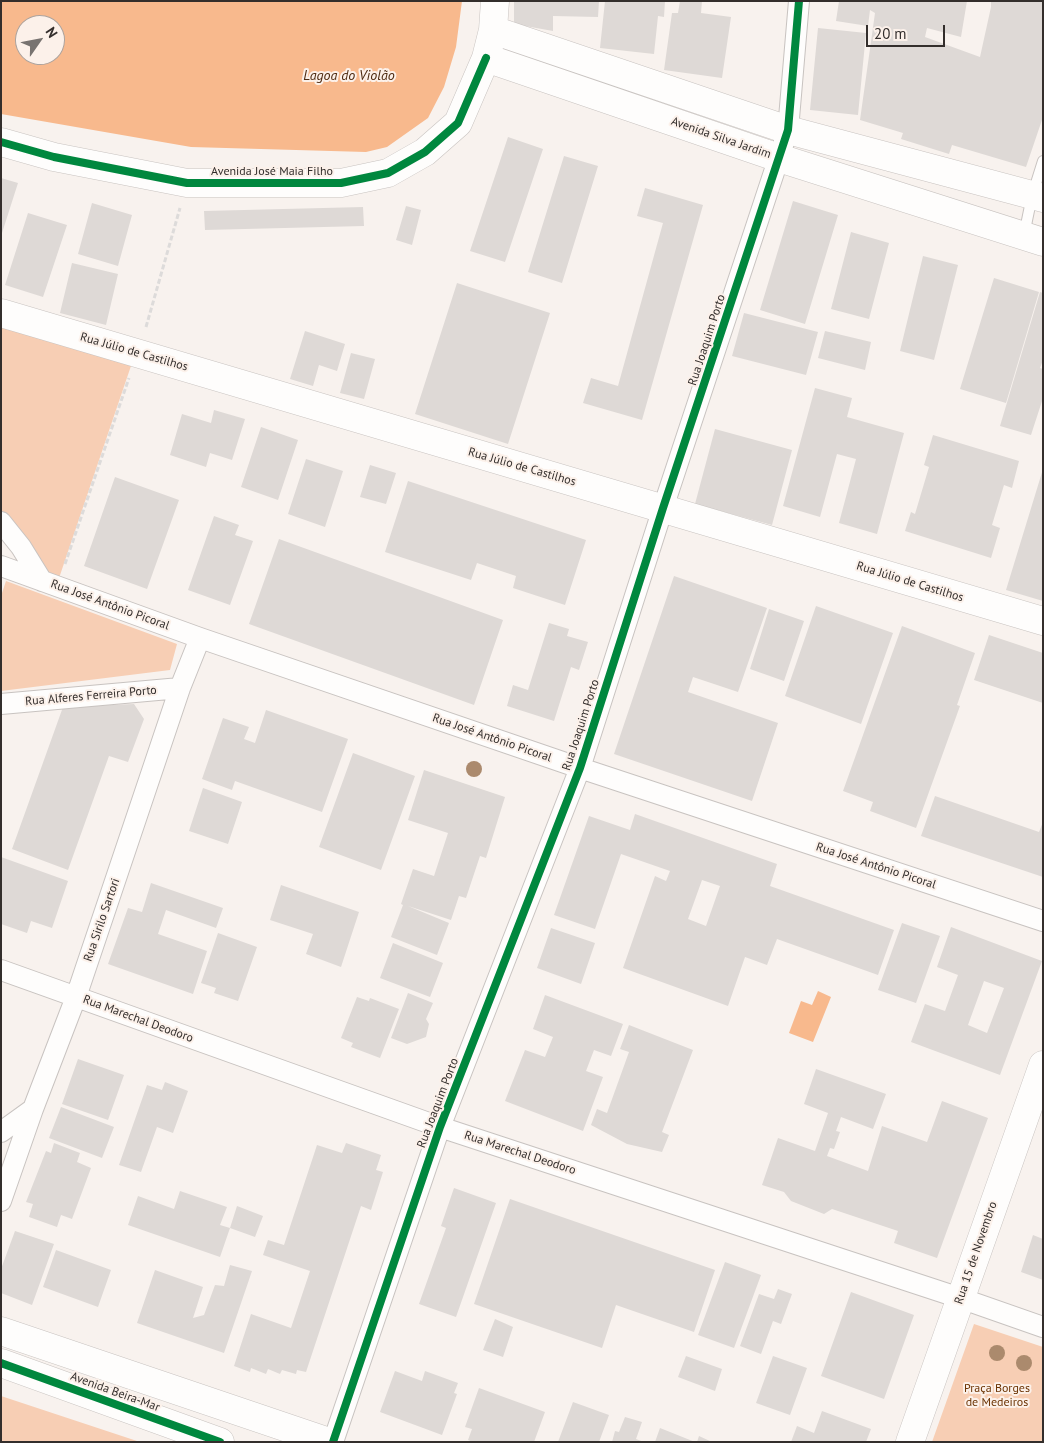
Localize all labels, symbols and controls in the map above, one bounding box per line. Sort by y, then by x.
north arrow [15,15,65,65]
scale bar [869,15,948,47]
text: N [42,24,62,41]
text: 20 m [874,24,907,43]
water label: Lagoa do Violão [303,68,395,84]
street label: Avenida Silva Jardim [669,114,773,162]
street label: Avenida José Maia Filho [211,165,333,179]
street label: Rua Joaquim Porto [685,293,729,387]
street label: Rua Júlio de Castilhos [79,330,189,374]
street label: Rua Júlio de Castilhos [467,445,577,489]
street label: Rua Júlio de Castilhos [855,559,965,605]
street label: Rua José Antônio Picoral [49,577,171,633]
street label: Rua Joaquim Porto [559,678,603,772]
street label: Rua Alferes Ferreira Porto [25,683,157,709]
street label: Rua José Antônio Picoral [430,711,554,765]
street label: Rua José Antônio Picoral [814,840,938,892]
street label: Rua Sirilo Sartori [81,876,123,964]
street label: Rua Marechal Deodoro [81,992,195,1046]
street label: Rua Joaquim Porto [414,1056,462,1150]
street label: Rua Marechal Deodoro [462,1128,578,1178]
street label: Rua 15 de Novembro [952,1200,1000,1306]
street label: Avenida Beira-Mar [68,1369,162,1415]
park label: Praça Borges de Medeiros [964,1382,1030,1410]

